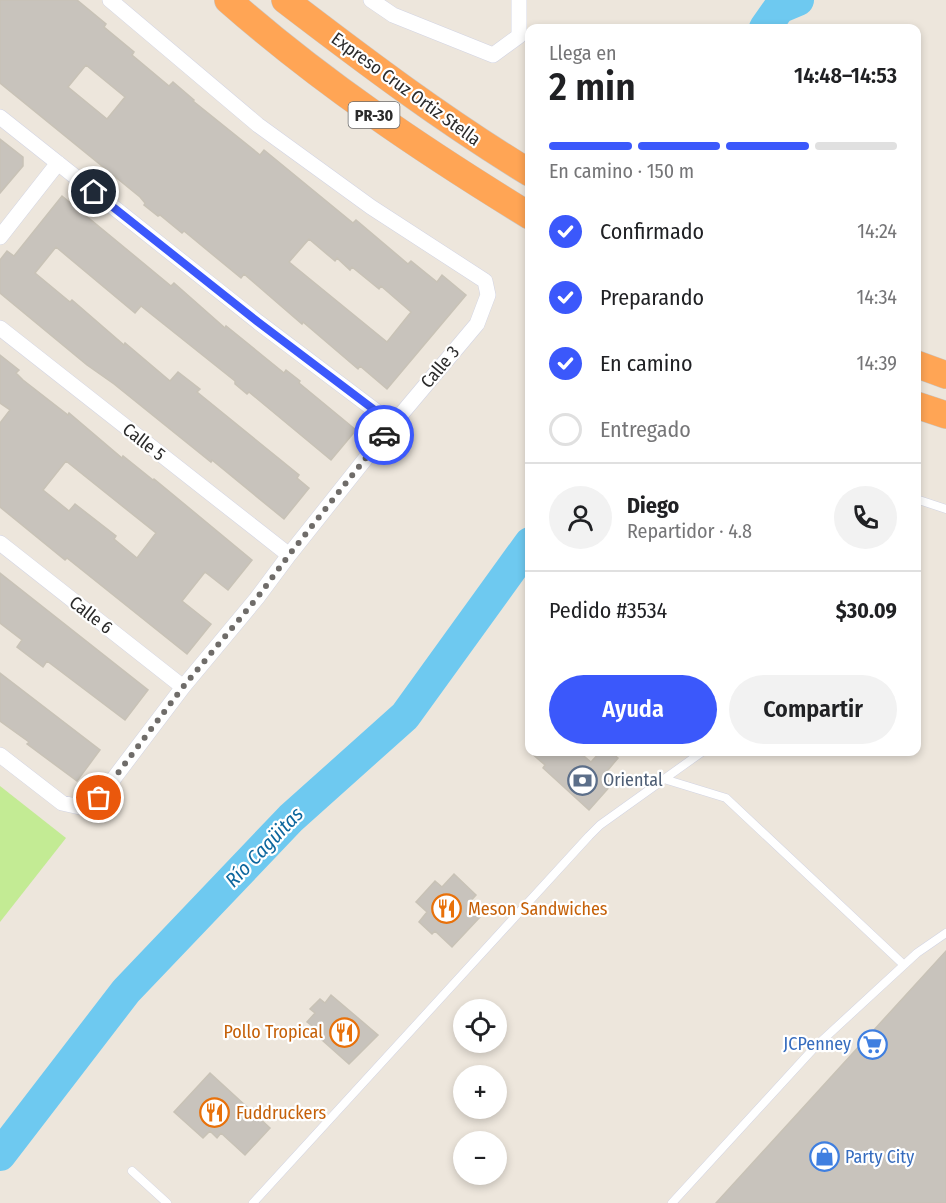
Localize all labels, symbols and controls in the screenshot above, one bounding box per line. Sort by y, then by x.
street label: Expreso Cruz Ortiz Stella [327,28,485,151]
text: Llega en [549,41,617,65]
text: 14:48–14:53 [794,62,897,89]
text: 2 min [549,64,636,110]
road number: PR-30 [348,102,400,128]
text: En camino · 150 m [549,159,694,183]
pin [68,166,119,217]
icon: home [77,175,110,208]
icon: check [549,215,582,248]
text: Confirmado [600,218,704,245]
text: 14:24 [857,219,897,243]
icon: check [549,281,582,314]
text: Preparando [600,284,704,311]
text: 14:34 [857,285,897,309]
street label: Calle 3 [416,341,464,393]
icon: check [549,347,582,380]
text: En camino [600,350,692,377]
text: 14:39 [857,351,897,375]
courier [354,405,414,465]
text: Entregado [600,416,691,443]
street label: Calle 5 [118,418,170,466]
icon: car [368,419,401,452]
button: person [549,486,612,549]
button: phone [834,486,897,549]
text: Diego [627,492,679,519]
text: Repartidor · 4.8 [627,519,752,543]
street label: Calle 6 [65,591,117,639]
text: Pedido #3534 [549,597,667,624]
text: $30.09 [836,597,897,624]
button: Ayuda [549,675,717,744]
button: Compartir [729,675,897,744]
bank icon: Oriental [566,764,598,796]
place label: Oriental [603,769,663,791]
pin [73,772,124,823]
icon: bag [82,781,115,814]
water label: Río Cagüitas [220,802,308,892]
restaurant icon: Meson Sandwiches [431,893,463,925]
place label: Meson Sandwiches [468,898,608,920]
map controls [453,999,507,1185]
button: locate [453,999,507,1053]
restaurant icon: Pollo Tropical [328,1016,360,1048]
place label: Pollo Tropical [223,1021,323,1043]
supermarket icon: JCPenney [856,1028,888,1060]
place label: JCPenney [783,1033,851,1055]
button: + [453,1065,507,1119]
restaurant icon: Fuddruckers [199,1097,231,1129]
place label: Fuddruckers [236,1102,326,1124]
button: − [453,1131,507,1185]
shop icon: Party City [808,1141,840,1173]
place label: Party City [845,1146,914,1168]

